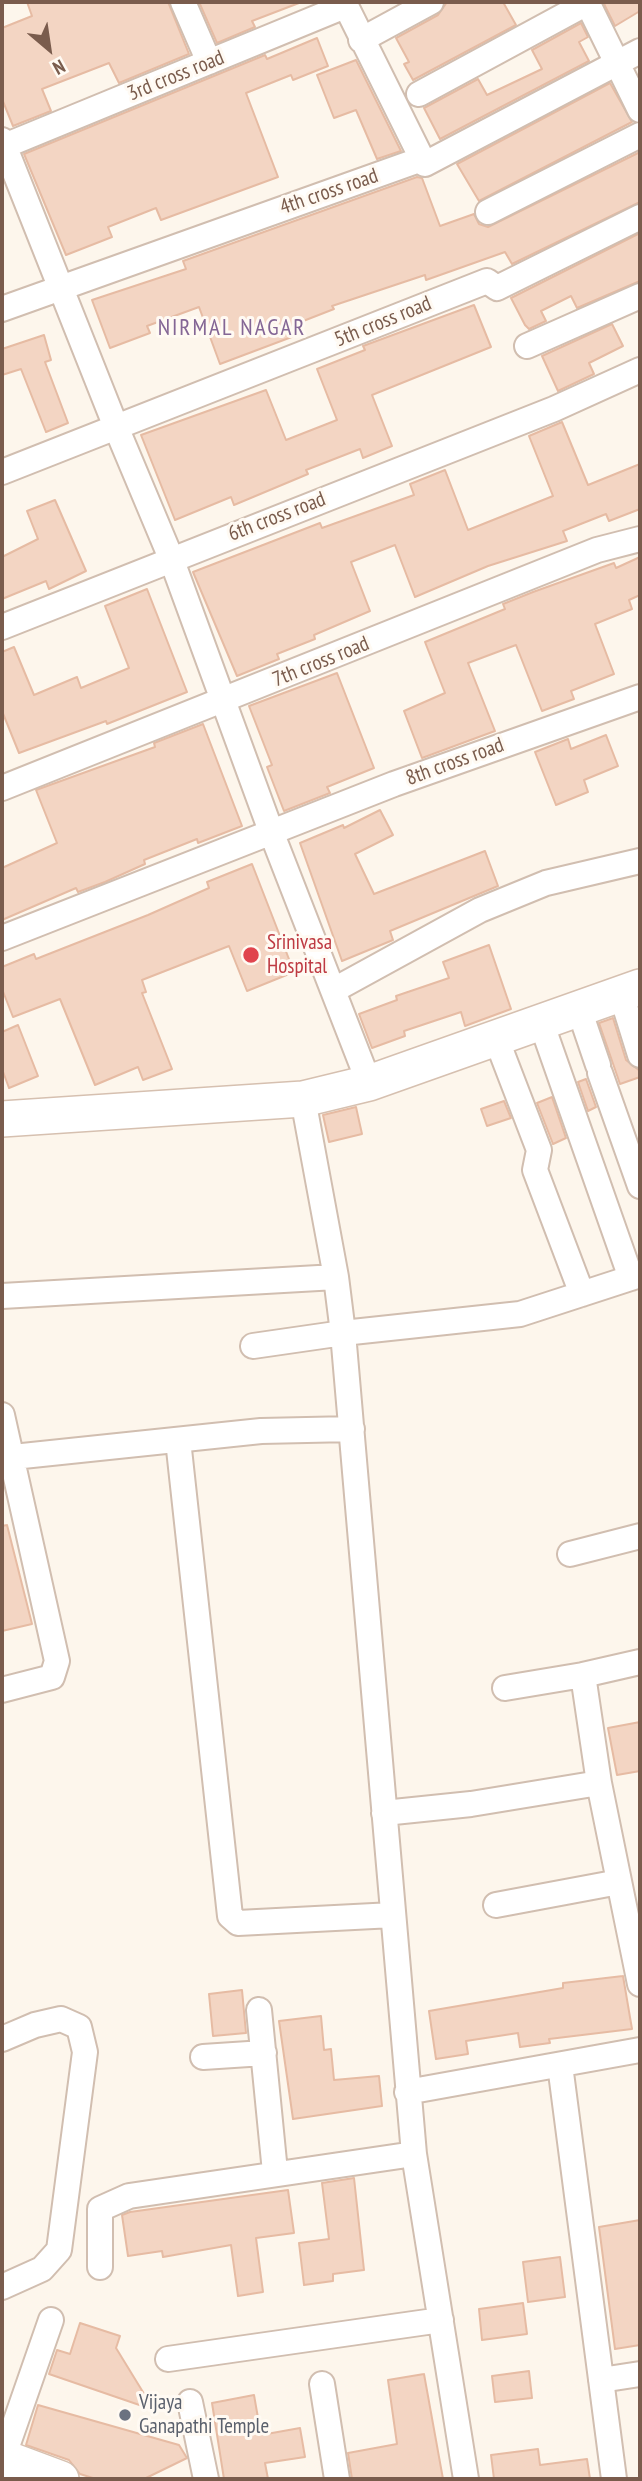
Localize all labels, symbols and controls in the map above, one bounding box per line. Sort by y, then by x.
north arrow [14,14,84,84]
street label: 3rd cross road [124,45,228,107]
text: N [49,54,69,80]
street label: 4th cross road [277,163,381,221]
street label: 5th cross road [331,291,435,353]
district label: NIRMAL NAGAR [159,314,305,342]
street label: 6th cross road [225,487,329,547]
street label: 7th cross road [269,631,373,693]
street label: 8th cross road [403,733,507,791]
place label: Srinivasa Hospital [267,930,332,980]
marker: Srinivasa Hospital [241,945,261,965]
place label: Vijaya Ganapathi Temple [139,2390,269,2440]
marker: Vijaya Ganapathi Temple [117,2407,133,2423]

